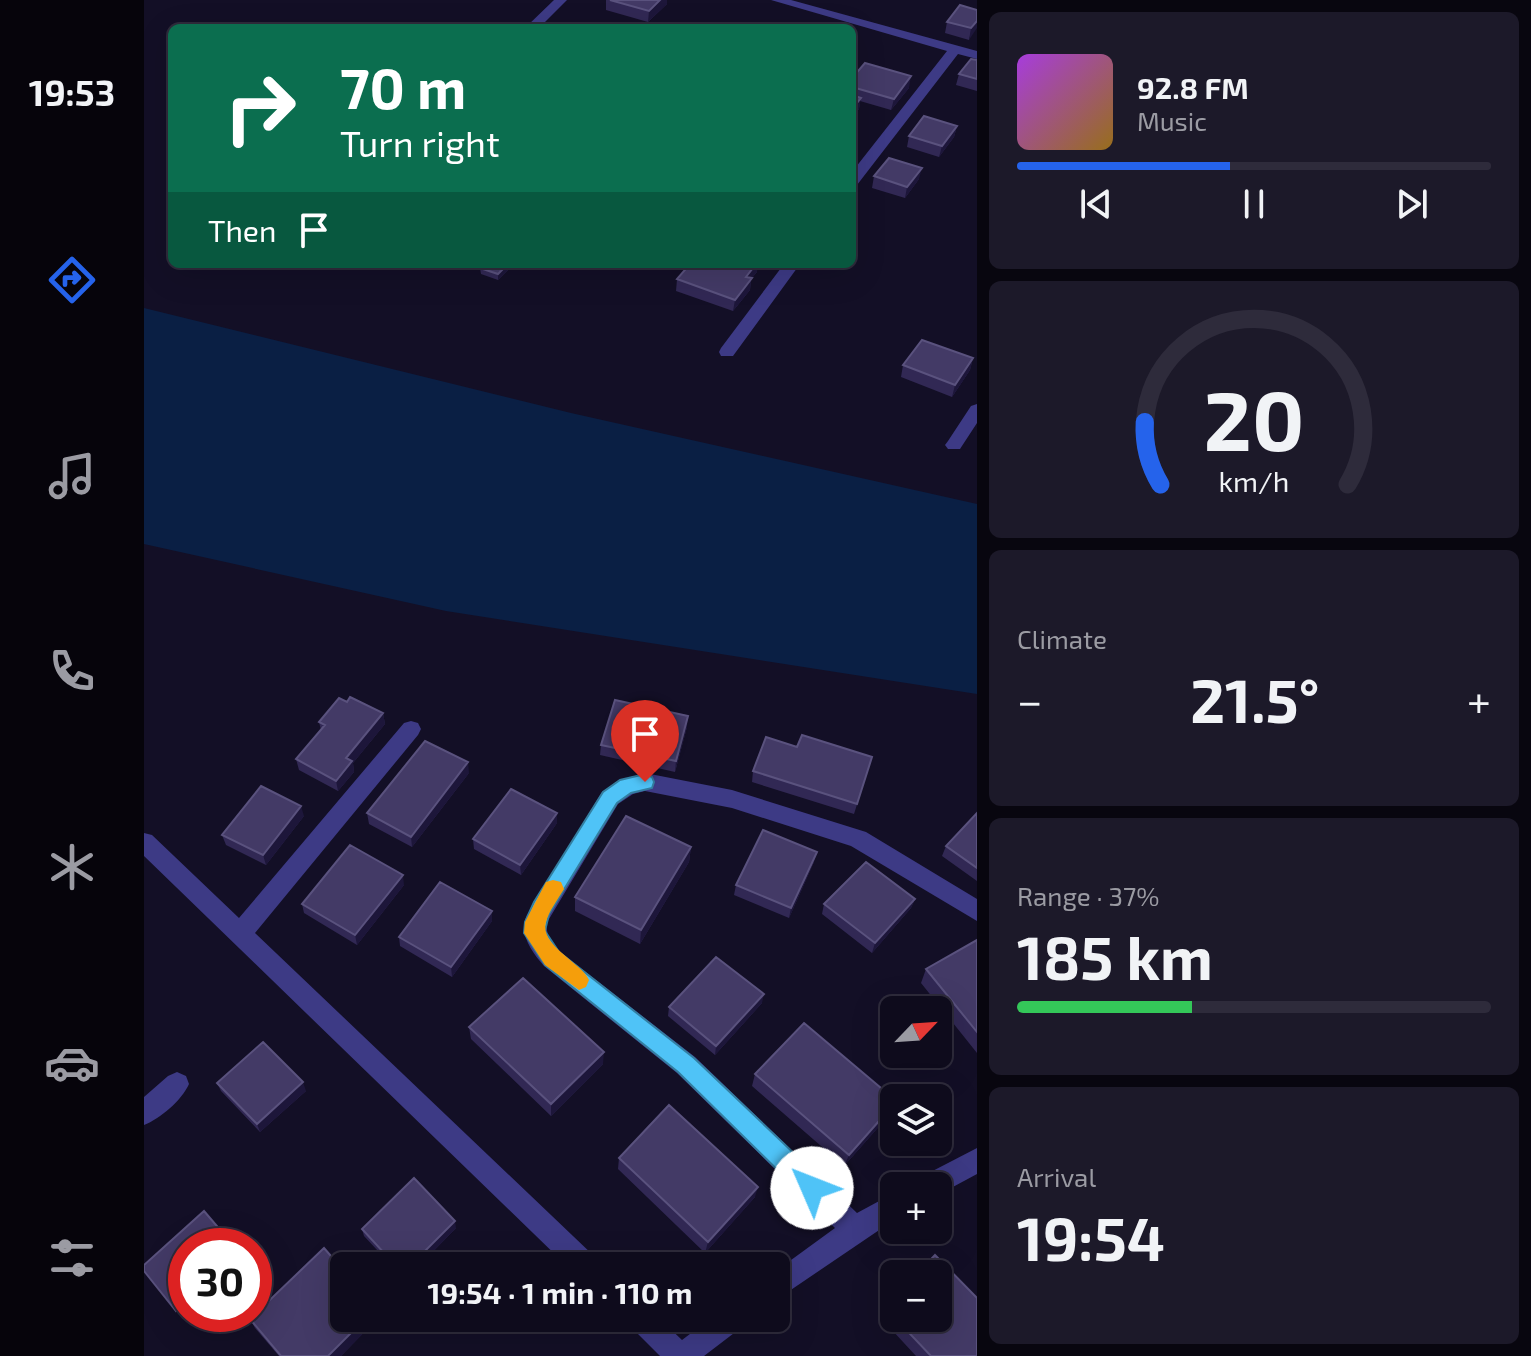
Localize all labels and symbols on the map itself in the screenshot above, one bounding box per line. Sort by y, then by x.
pin [611,700,679,782]
north arrow [880,996,952,1068]
position arrow [770,1146,854,1230]
speed limit sign: 30 [168,1228,272,1332]

